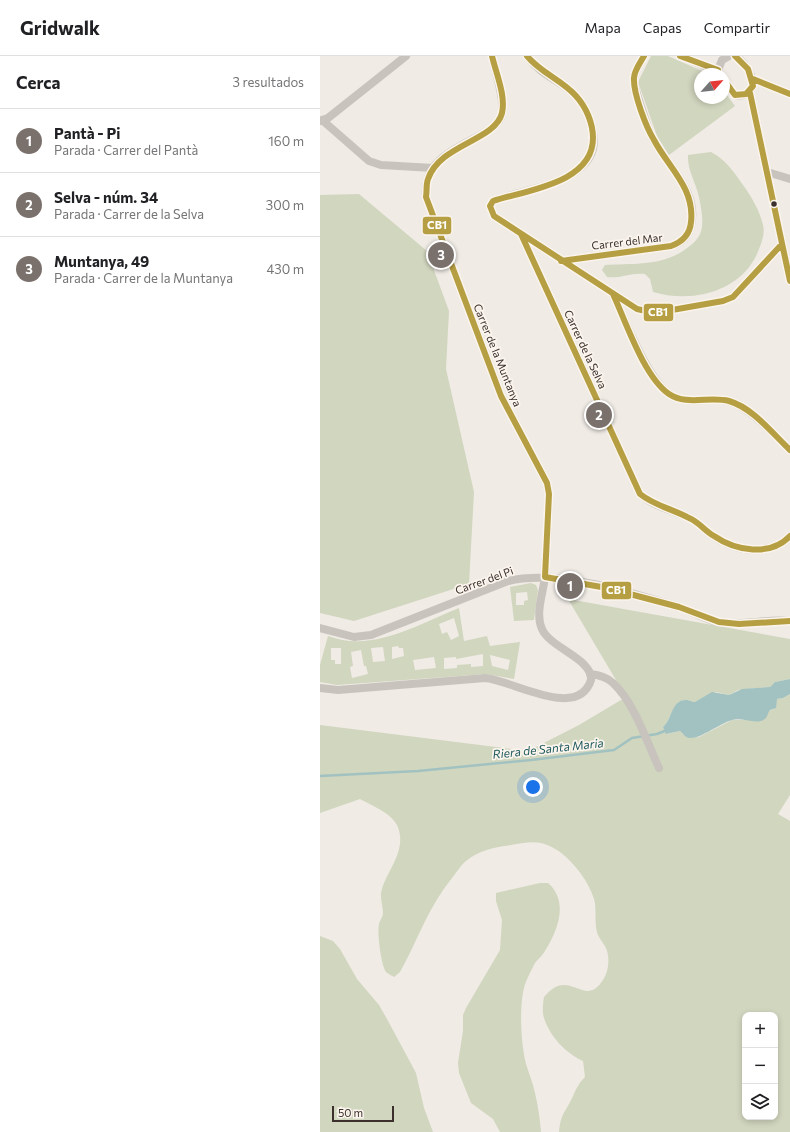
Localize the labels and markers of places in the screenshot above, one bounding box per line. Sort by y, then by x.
unlabelled marker [769,199,779,209]
pin: 3 [428,240,454,270]
pin: 2 [586,400,612,430]
pin: 1 [557,571,583,601]

